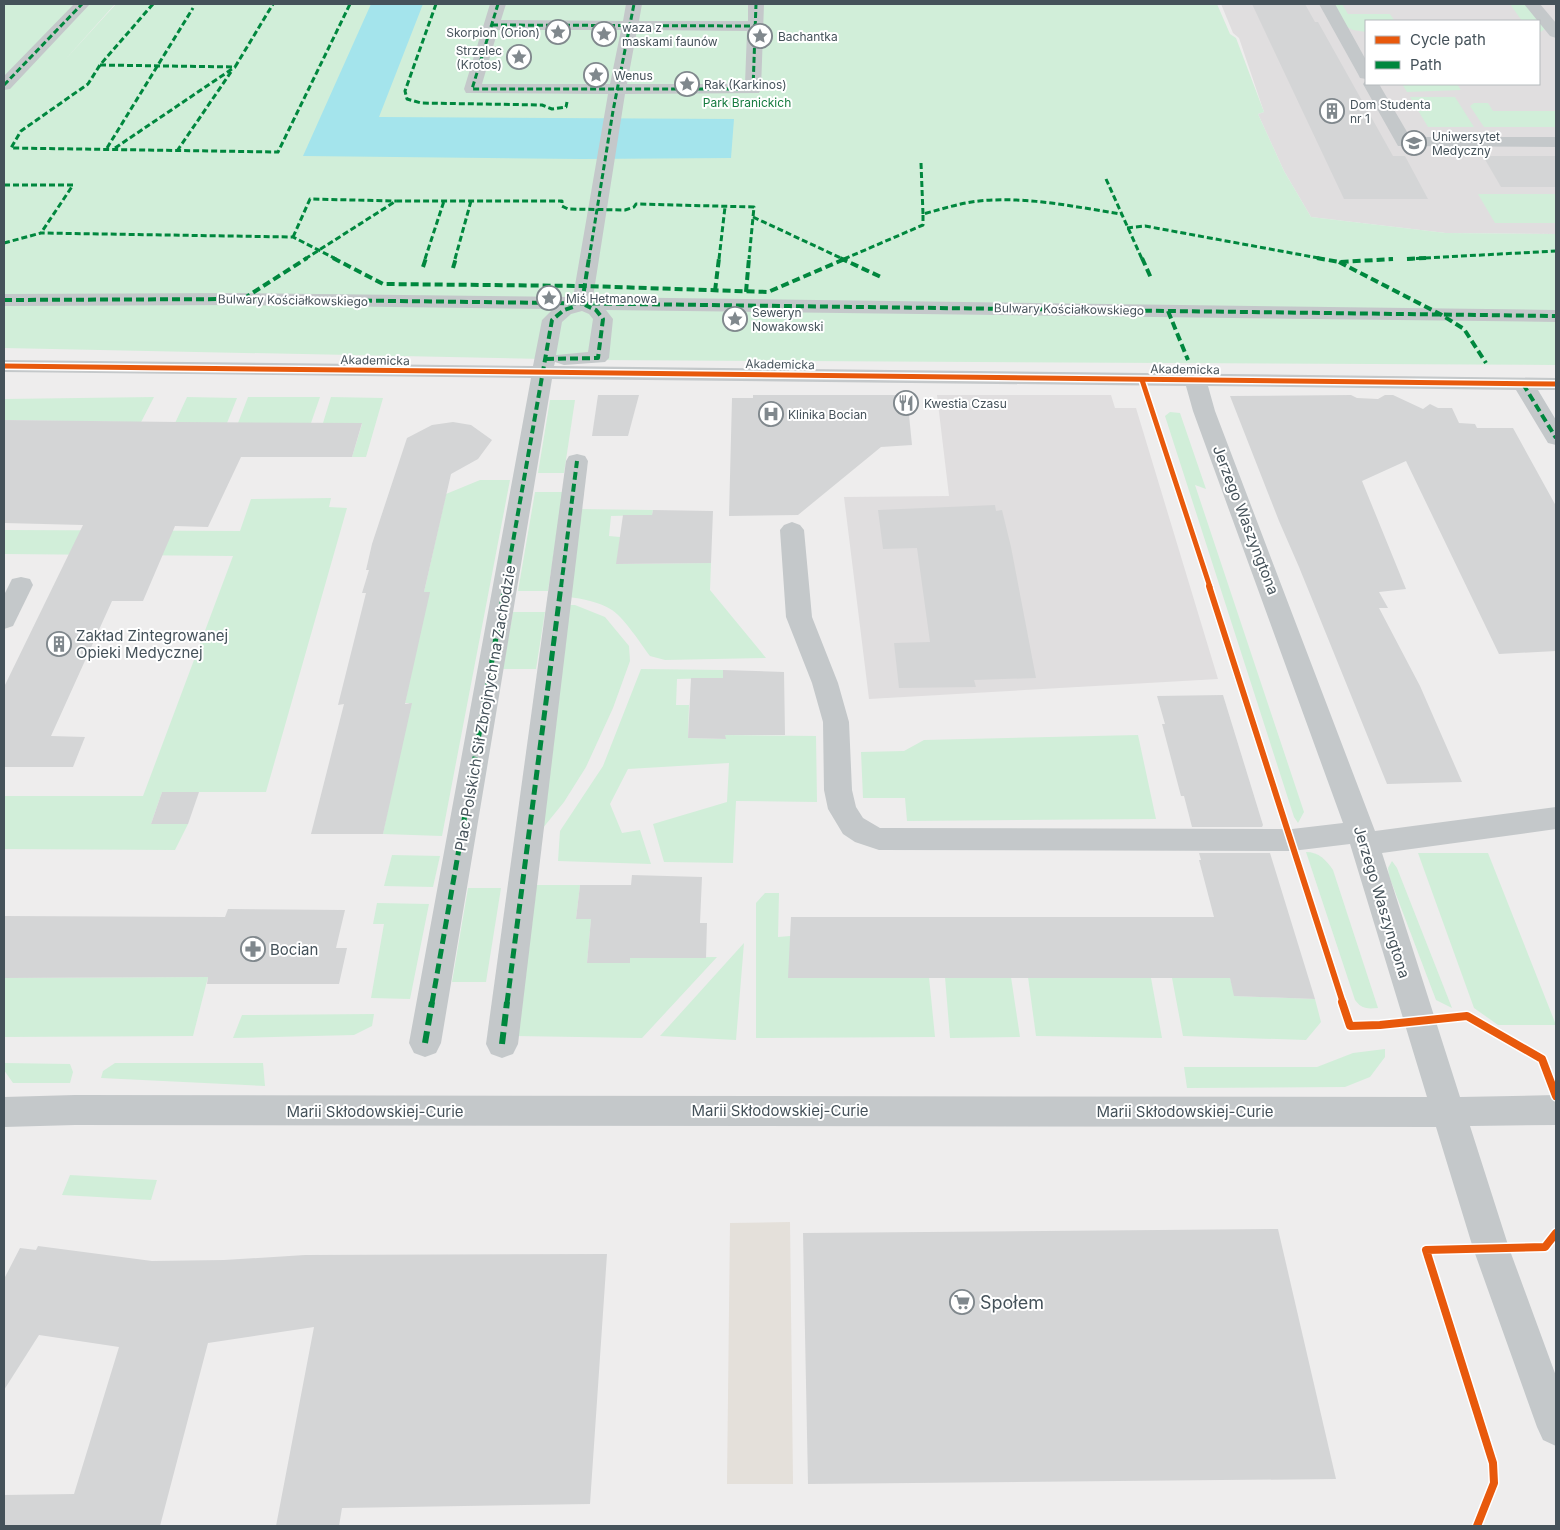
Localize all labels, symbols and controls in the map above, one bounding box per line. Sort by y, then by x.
place icon: Skorpion (Orion) [545,19,571,45]
place label: waza z maskami faunów [622,20,718,49]
legend [1365,20,1540,85]
place icon: waza z maskami faunów [591,21,617,47]
place icon: Bachantka [747,23,773,49]
place label: Skorpion (Orion) [446,25,540,40]
place label: Bachantka [778,29,838,44]
text: Cycle path [1410,30,1486,49]
place label: Strzelec (Krotos) [456,43,502,72]
place icon: Strzelec (Krotos) [506,44,532,70]
text: Path [1410,55,1442,74]
place icon: Wenus [583,62,609,88]
place label: Wenus [614,68,653,83]
place icon: Rak (Karkinos) [674,71,700,97]
place label: Rak (Karkinos) [704,77,787,92]
park label: Park Branickich [703,95,791,110]
place label: Dom Studenta nr 1 [1350,97,1431,126]
building icon: Dom Studenta nr 1 [1319,98,1345,124]
place label: Uniwersytet Medyczny [1432,129,1500,158]
school or university icon: Uniwersytet Medyczny [1401,130,1427,156]
place icon: Miś Hetmanowa [536,285,562,311]
street label: Bulwary Kościałkowskiego [218,291,368,309]
place label: Miś Hetmanowa [566,291,657,306]
street label: Bulwary Kościałkowskiego [994,300,1144,318]
place label: Seweryn Nowakowski [752,305,824,334]
place icon: Seweryn Nowakowski [722,306,748,332]
street label: Akademicka [340,352,410,368]
street label: Akademicka [745,356,815,372]
street label: Akademicka [1150,361,1220,377]
restaurant icon: Kwestia Czasu [893,390,919,416]
place label: Kwestia Czasu [924,396,1007,411]
hospital icon: Klinika Bocian [758,401,784,427]
place label: Klinika Bocian [788,407,867,422]
street label: Jerzego Waszyngtona [1209,443,1283,597]
street label: Plac Polskich Sił Zbrojnych na Zachodzie [450,564,520,852]
place label: Zakład Zintegrowanej Opieki Medycznej [76,626,228,662]
building icon: Zakład Zintegrowanej Opieki Medycznej [46,631,72,657]
street label: Jerzego Waszyngtona [1350,824,1414,980]
pharmacy icon: Bocian [240,936,266,962]
place label: Bocian [270,940,318,959]
street label: Marii Skłodowskiej-Curie [691,1101,869,1120]
street label: Marii Skłodowskiej-Curie [286,1102,464,1121]
street label: Marii Skłodowskiej-Curie [1096,1102,1274,1121]
supermarket icon: Społem [949,1289,975,1315]
place label: Społem [980,1292,1044,1313]

